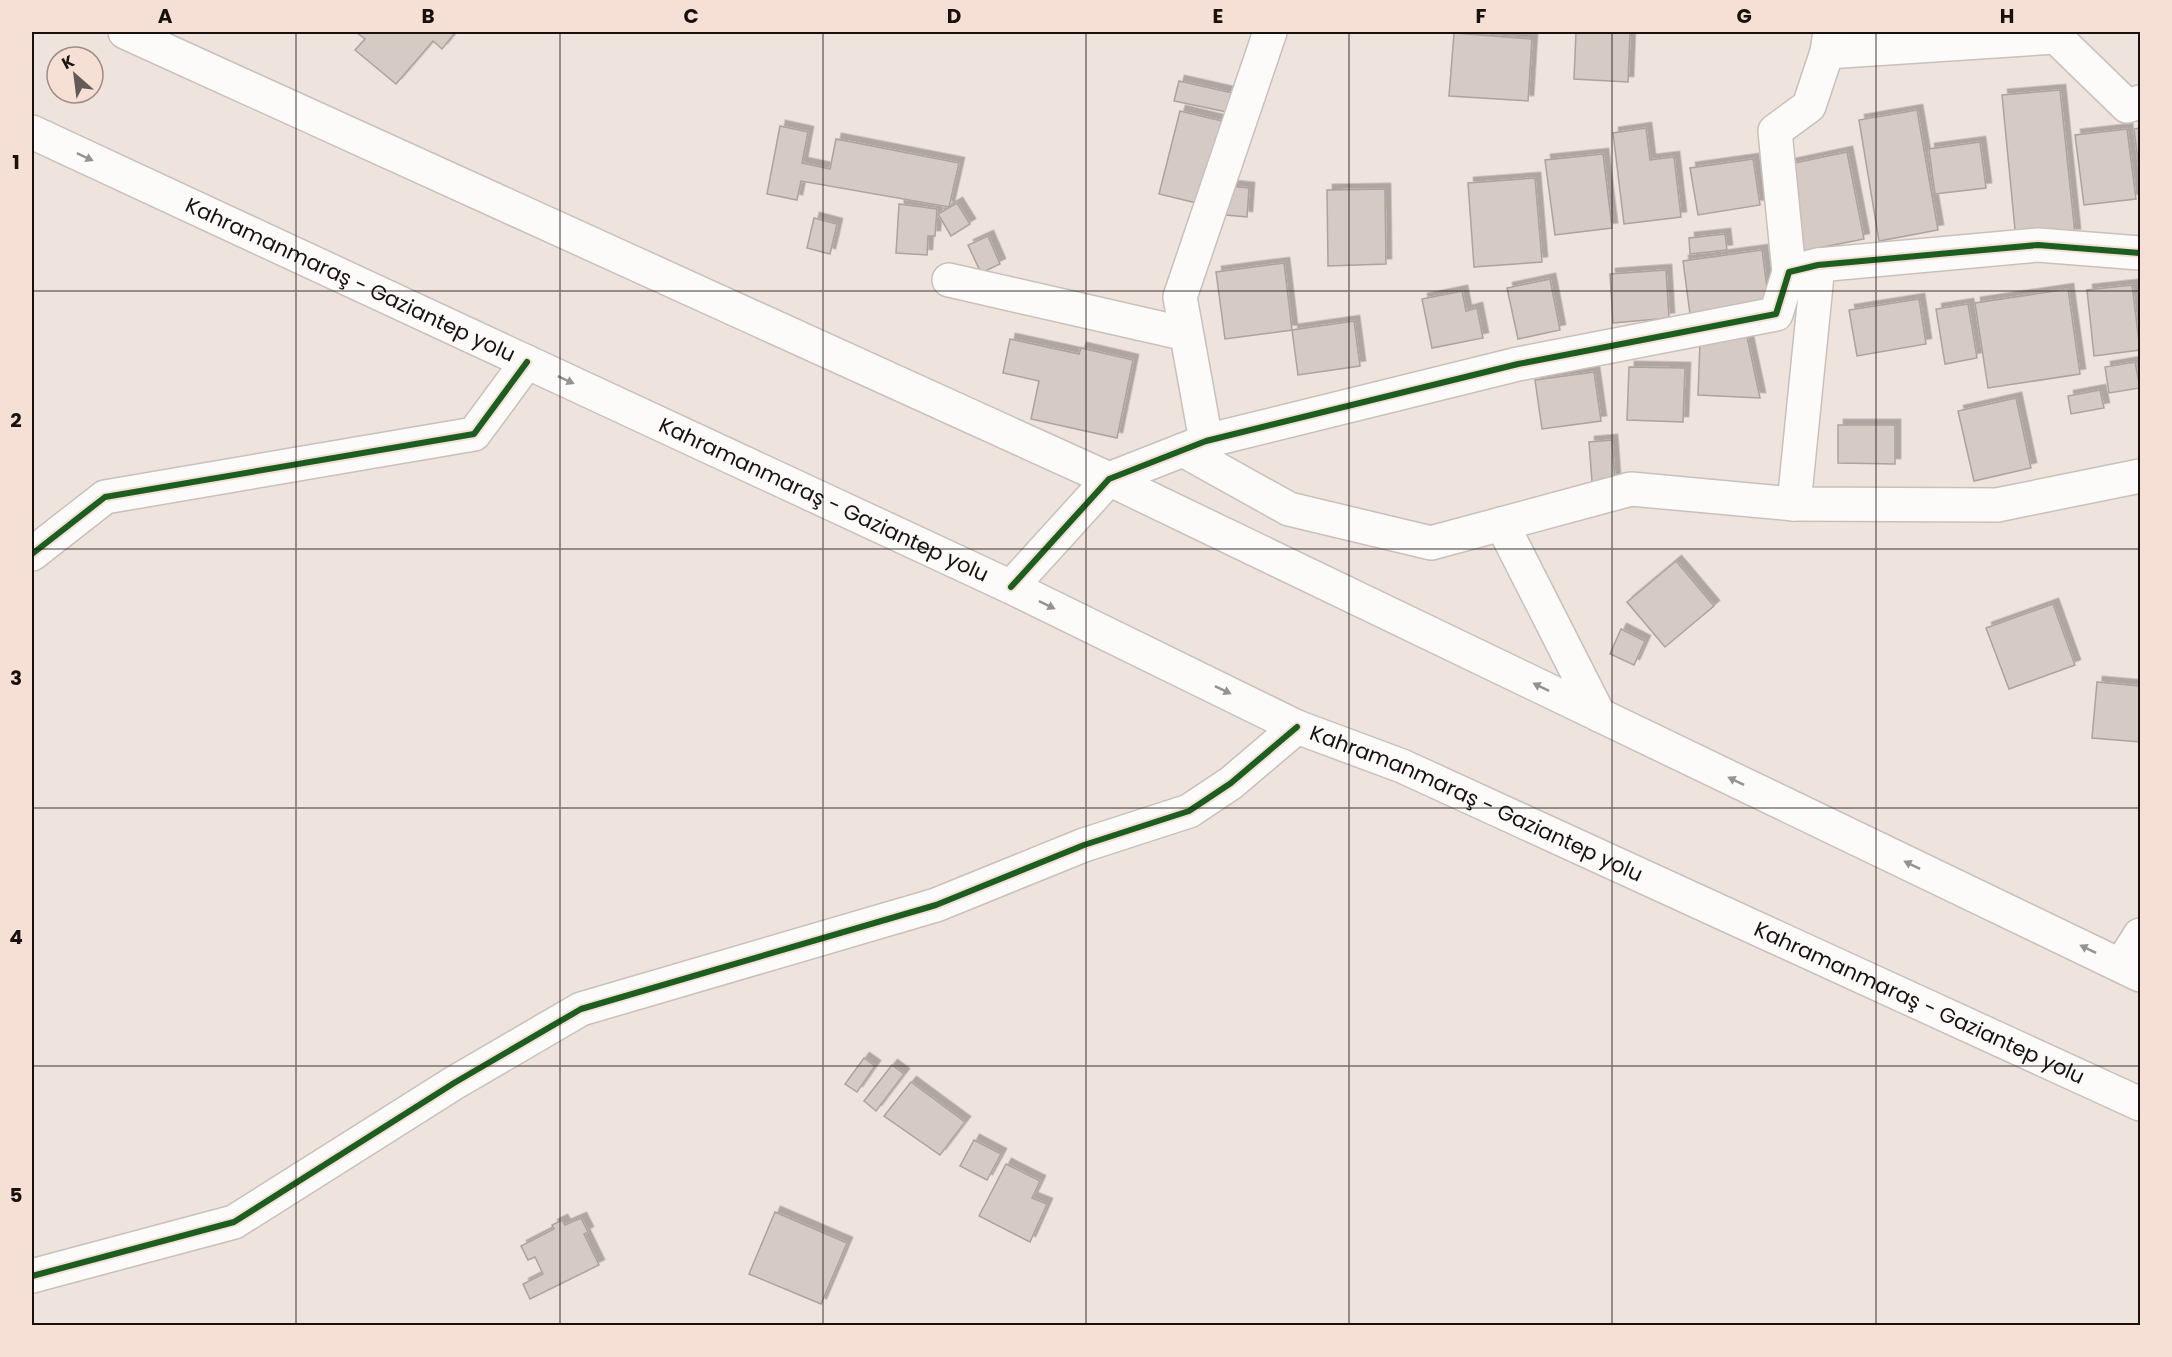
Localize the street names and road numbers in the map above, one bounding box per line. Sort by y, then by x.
street label: Kahramanmaraş - Gaziantep yolu [181,190,520,369]
street label: Kahramanmaraş - Gaziantep yolu [654,410,993,589]
street label: Kahramanmaraş - Gaziantep yolu [1306,718,1648,888]
street label: Kahramanmaraş - Gaziantep yolu [1750,914,2089,1091]

